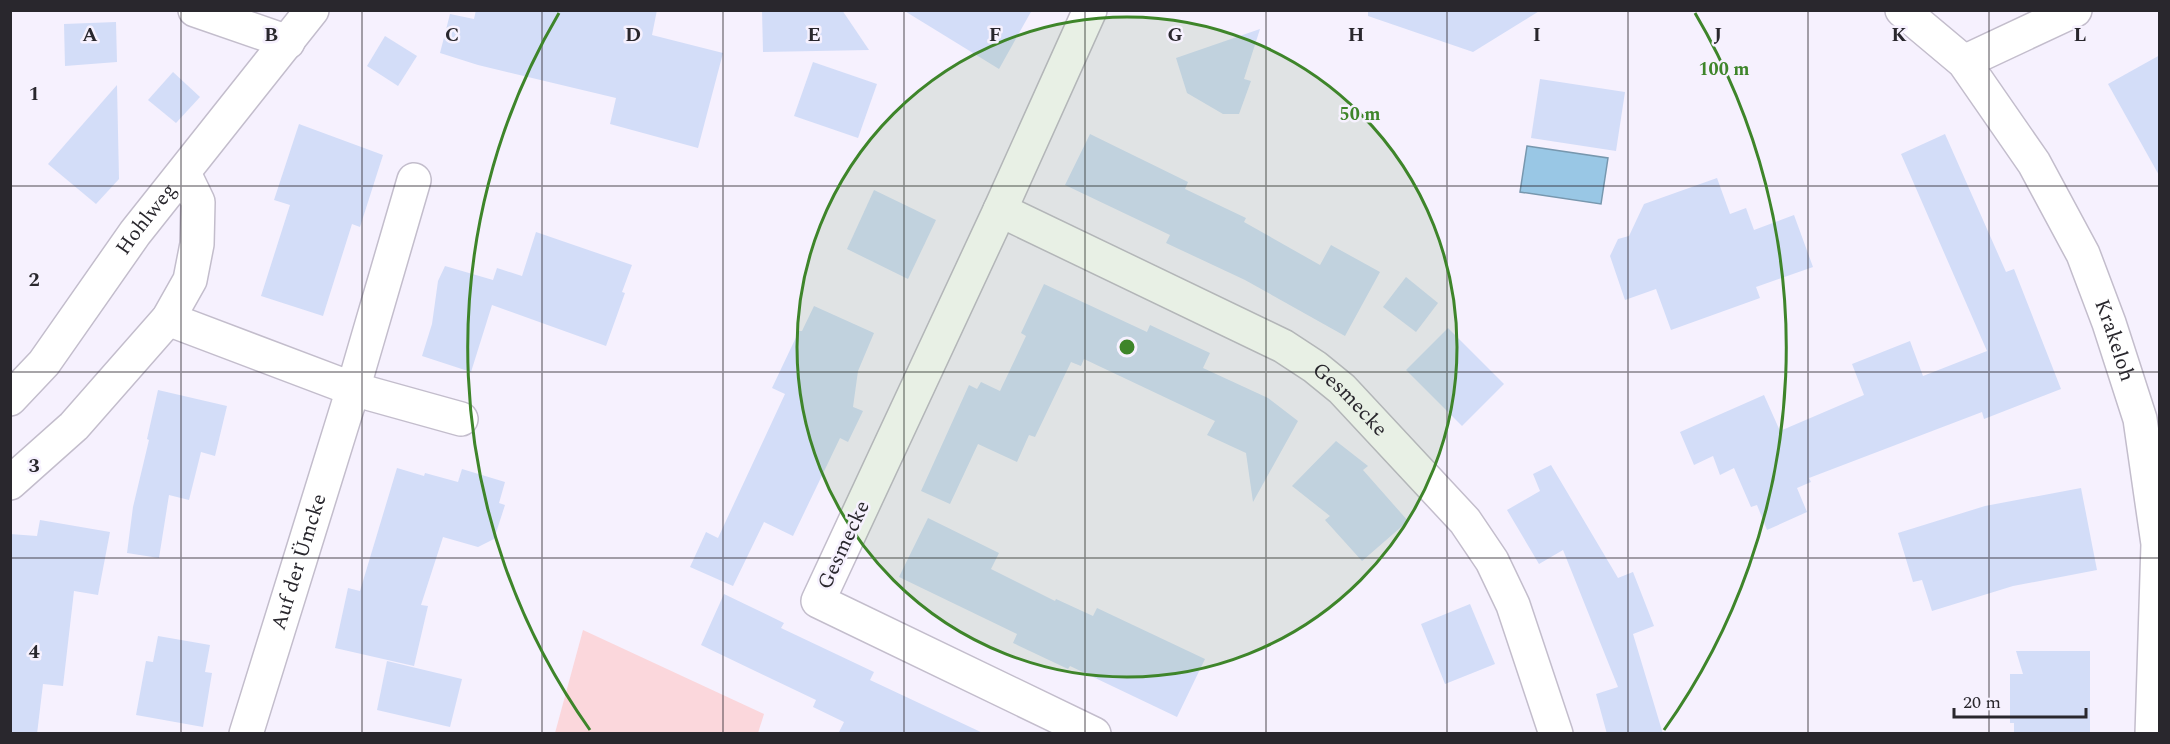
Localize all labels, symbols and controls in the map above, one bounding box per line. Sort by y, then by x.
text: A [82,20,98,50]
text: B [264,20,278,50]
text: C [445,20,459,50]
text: D [625,20,641,50]
text: E [807,20,821,50]
text: F [989,20,1001,50]
text: G [1167,20,1183,50]
text: H [1348,20,1364,50]
text: I [1533,20,1541,50]
text: J [1714,20,1722,50]
text: K [1891,20,1907,50]
text: L [2074,20,2086,50]
text: 100 m [1698,56,1750,83]
text: 1 [28,79,40,109]
text: 50 m [1340,101,1380,128]
street label: Hohlweg [108,176,185,262]
text: 2 [28,265,40,295]
street label: Krakeloh [2085,294,2143,386]
centre of rings [1117,337,1137,357]
street label: Gesmecke [1305,355,1395,444]
text: 3 [28,451,40,481]
street label: Auf der Ümcke [263,490,336,634]
street label: Gesmecke [809,495,879,595]
text: 4 [28,637,40,667]
scale bar [1954,681,2086,719]
text: 20 m [1963,689,2001,716]

